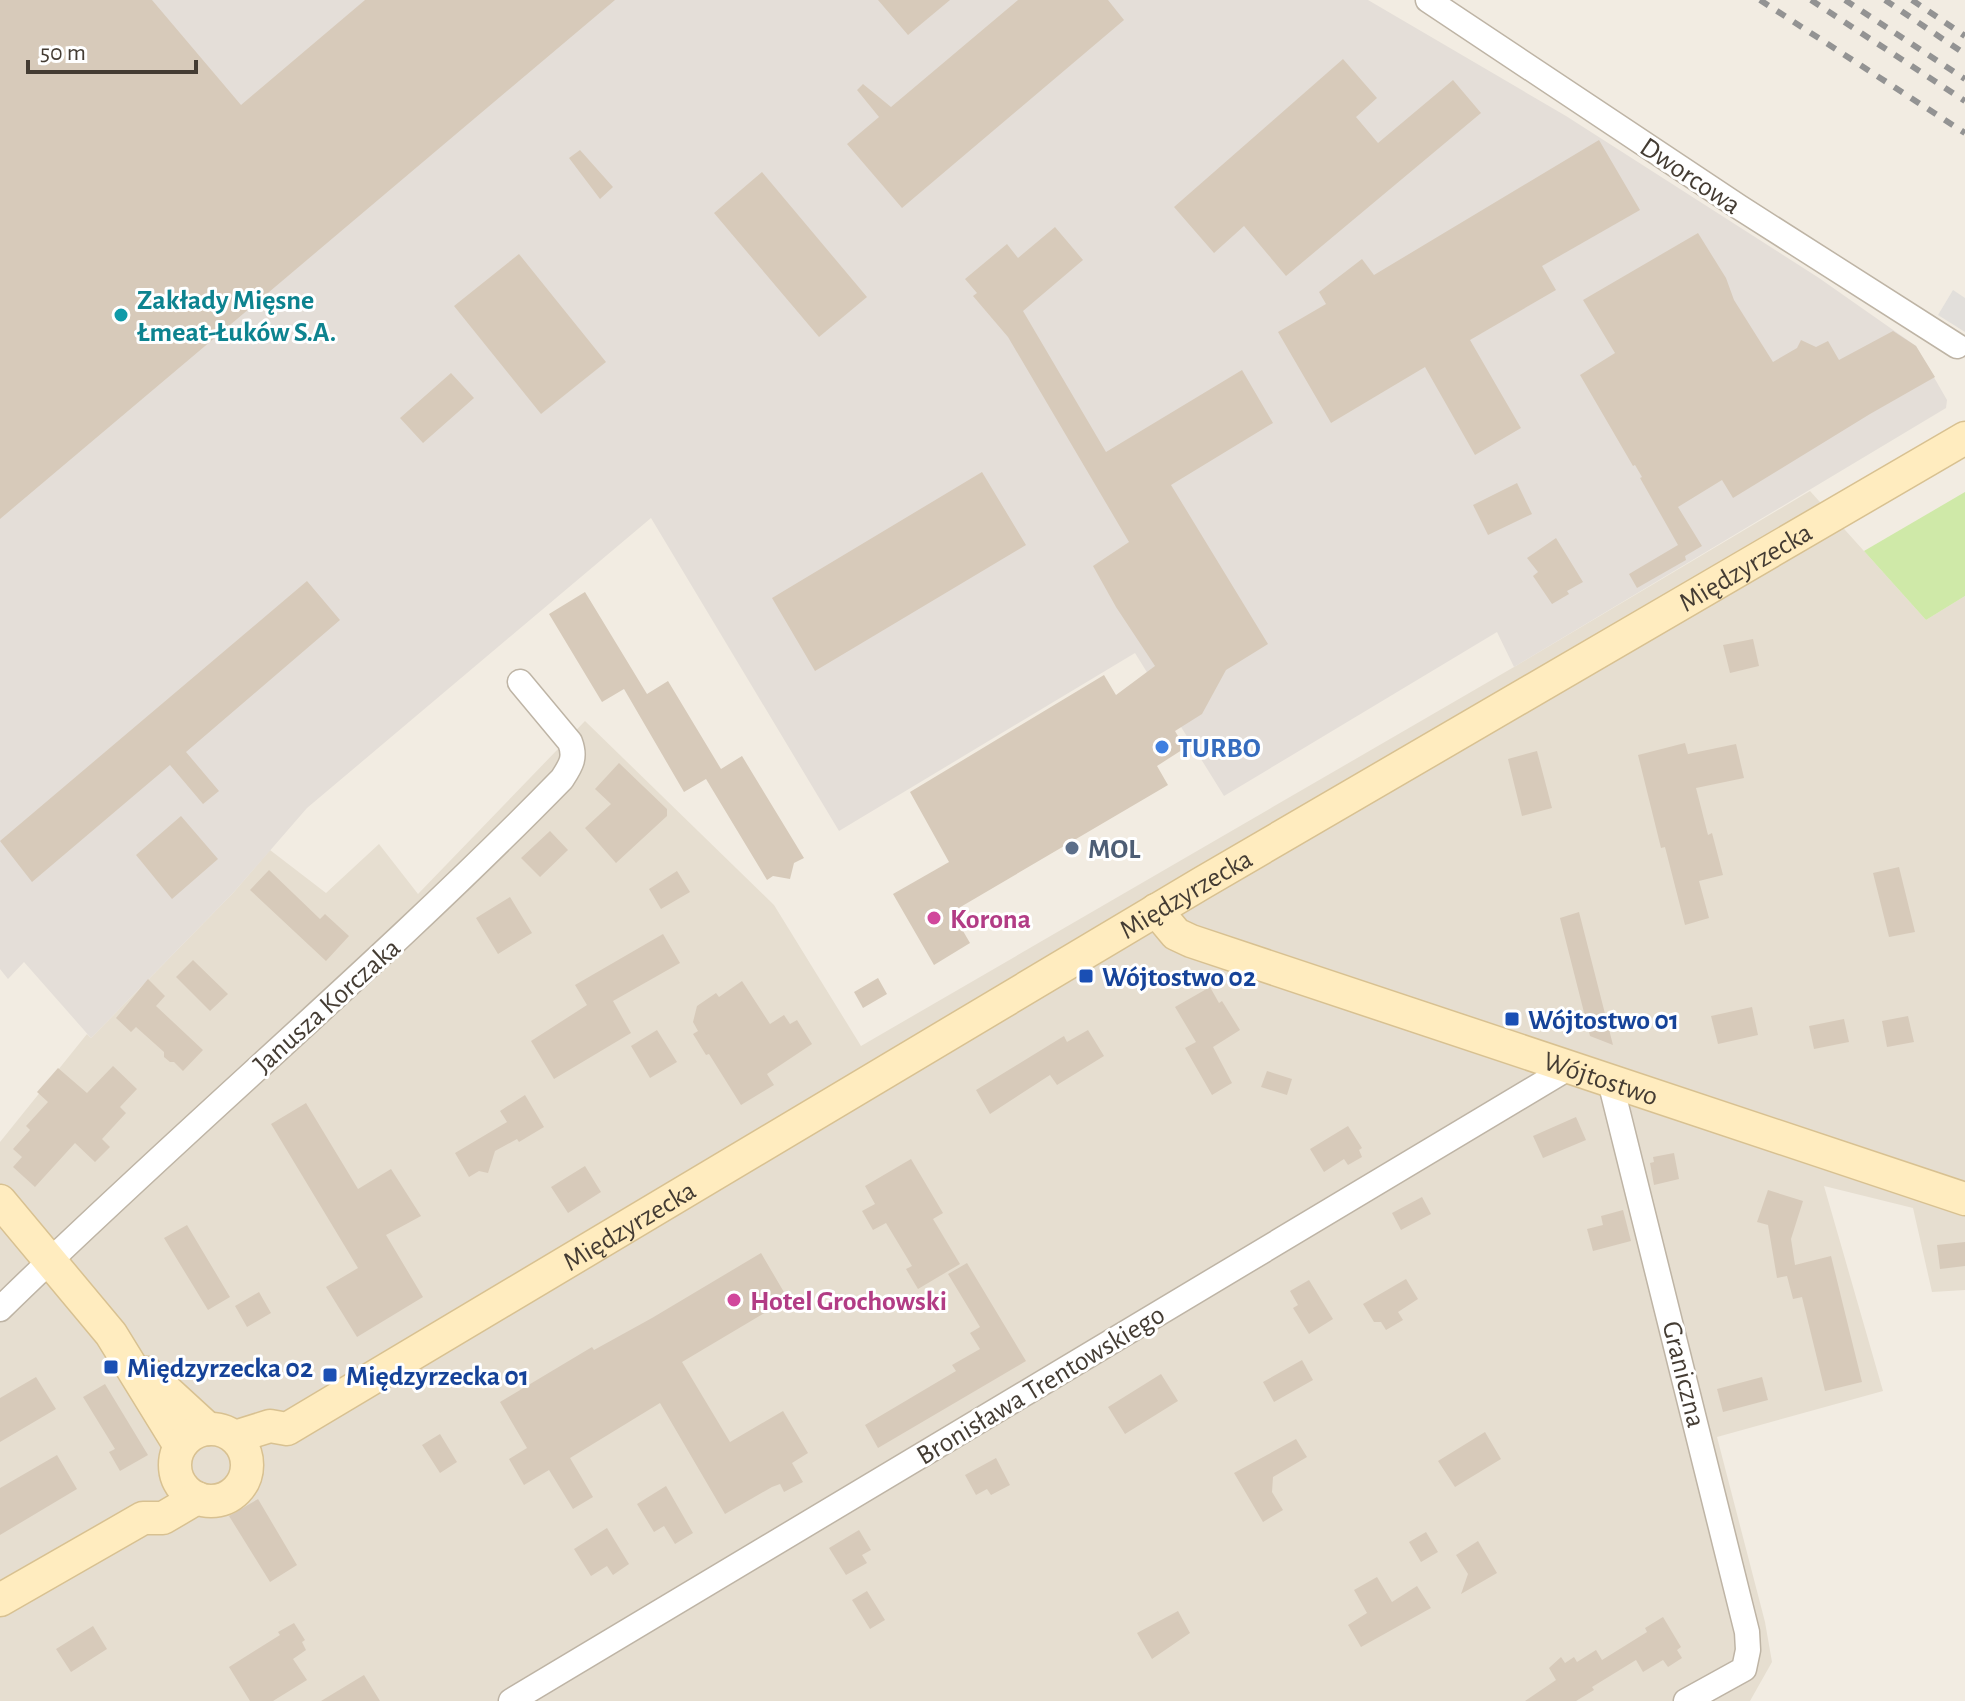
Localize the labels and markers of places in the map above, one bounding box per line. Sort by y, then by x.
place label: Zakłady Mięsne Łmeat-Łuków S.A. [136,287,336,347]
marker: Zakłady Mięsne Łmeat-Łuków S.A. [112,306,130,324]
place label: TURBO [1178,735,1261,763]
marker: TURBO [1153,738,1171,756]
place label: MOL [1088,836,1141,864]
marker: MOL [1063,839,1081,857]
place label: Korona [950,906,1031,934]
marker: Korona [925,909,943,927]
place label: Wójtostwo 02 [1102,964,1256,992]
marker: Wójtostwo 02 [1077,967,1095,985]
place label: Wójtostwo 01 [1528,1007,1679,1035]
marker: Wójtostwo 01 [1503,1010,1521,1028]
place label: Hotel Grochowski [750,1288,947,1316]
marker: Hotel Grochowski [725,1291,743,1309]
place label: Międzyrzecka 02 [127,1355,313,1383]
marker: Międzyrzecka 02 [102,1358,120,1376]
place label: Międzyrzecka 01 [346,1363,529,1391]
marker: Międzyrzecka 01 [321,1366,339,1384]

